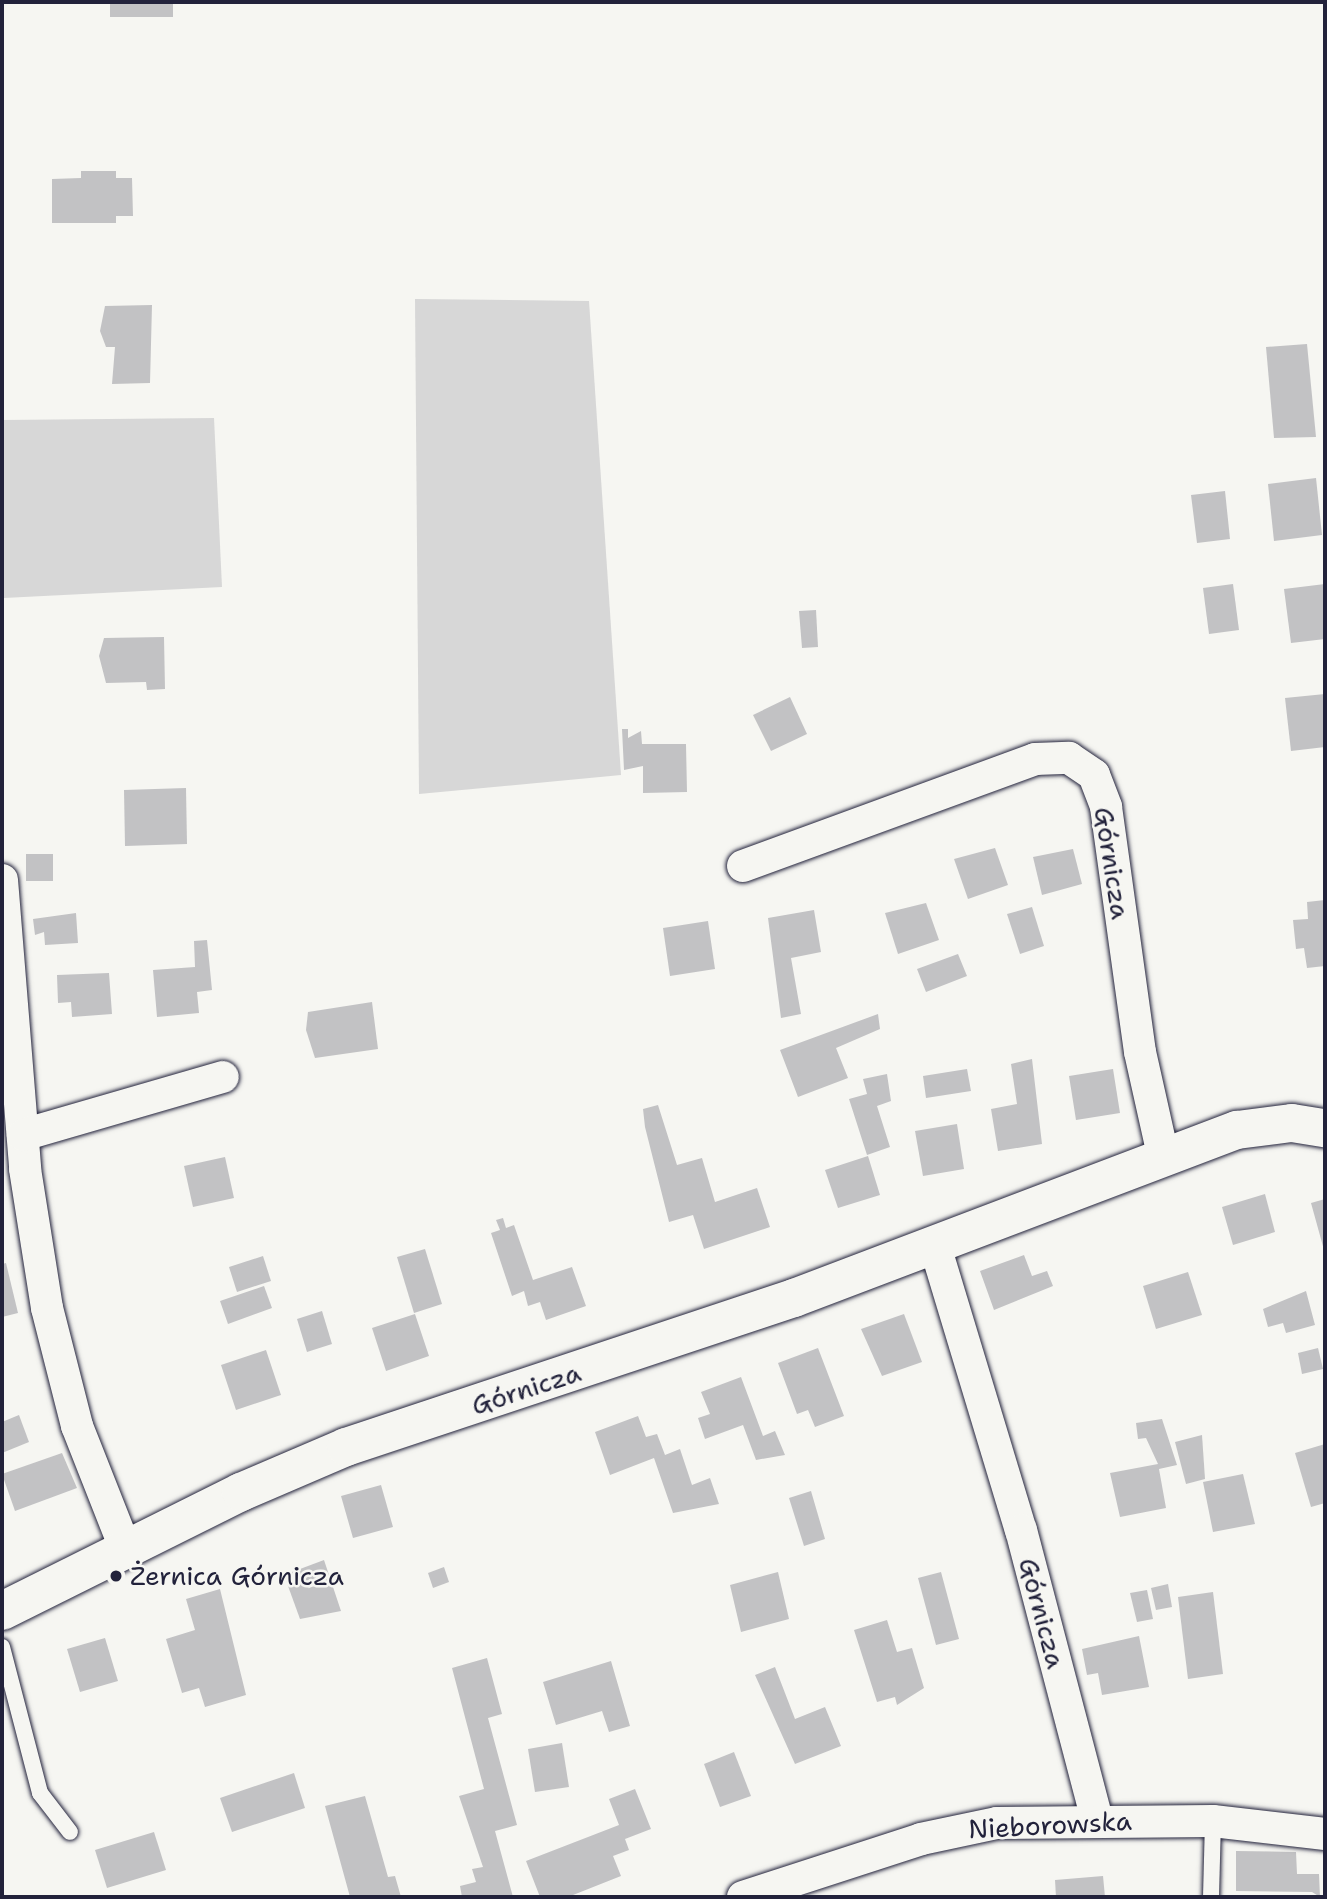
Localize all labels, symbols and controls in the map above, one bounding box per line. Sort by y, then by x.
street label: Górnicza [1088,805,1136,921]
street label: Górnicza [467,1357,585,1421]
street label: Górnicza [1012,1554,1072,1672]
place label: Żernica Górnicza [130,1560,344,1592]
marker: Żernica Górnicza [108,1568,124,1584]
street label: Nieborowska [968,1805,1132,1845]

